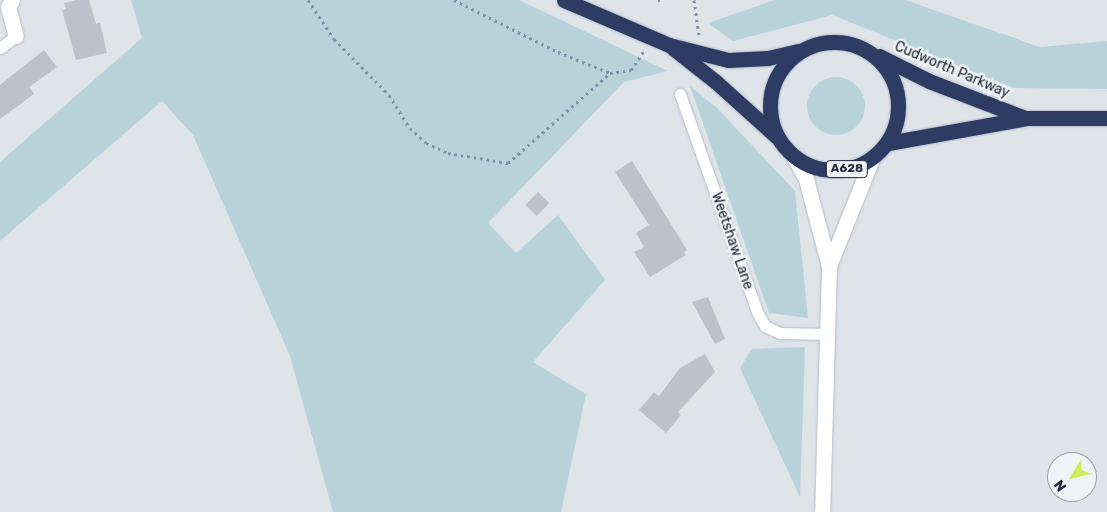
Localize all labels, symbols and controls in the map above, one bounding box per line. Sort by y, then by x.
street label: Cudworth Parkway [892,38,1012,102]
road number: A628 [826,160,868,178]
street label: Weetshaw Lane [707,190,757,292]
north arrow [1047,452,1097,502]
text: N [1050,476,1070,495]

